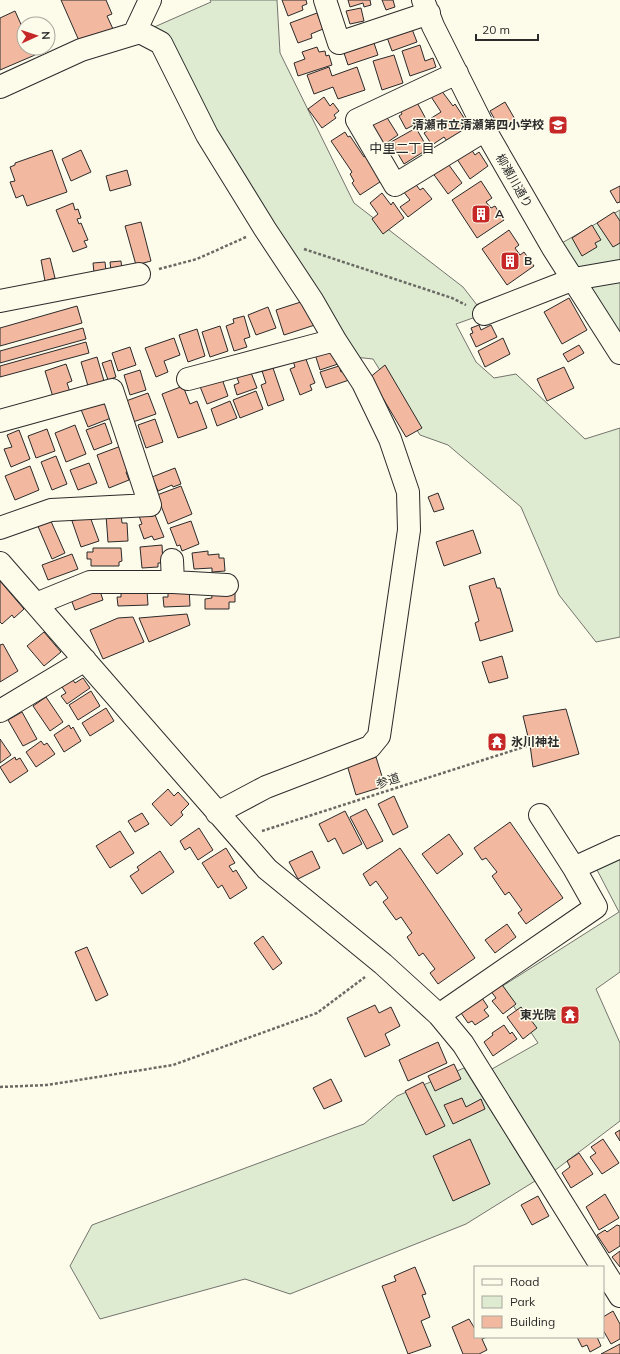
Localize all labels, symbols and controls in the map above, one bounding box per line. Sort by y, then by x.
north arrow [16,16,56,56]
scale bar [476,16,538,42]
text: 20 m [482,22,510,37]
text: N [39,31,53,40]
school or university icon: 清瀬市立清瀬第四小学校 [547,114,569,136]
place label: 清瀬市立清瀬第四小学校 [412,117,544,132]
district label: 中里二丁目 [369,140,435,156]
street label: 柳瀬川通り [493,151,536,210]
building icon: A [470,203,492,225]
place label: A [495,206,504,221]
building icon: B [499,250,521,272]
place label: B [524,253,532,268]
temple icon: 氷川神社 [486,731,508,753]
place label: 氷川神社 [511,734,559,749]
street label: 参道 [374,770,402,791]
temple icon: 東光院 [559,1004,581,1026]
place label: 東光院 [520,1007,556,1022]
legend [474,1266,604,1338]
text: Road [510,1274,539,1289]
text: Park [510,1294,536,1309]
text: Building [510,1314,555,1329]

